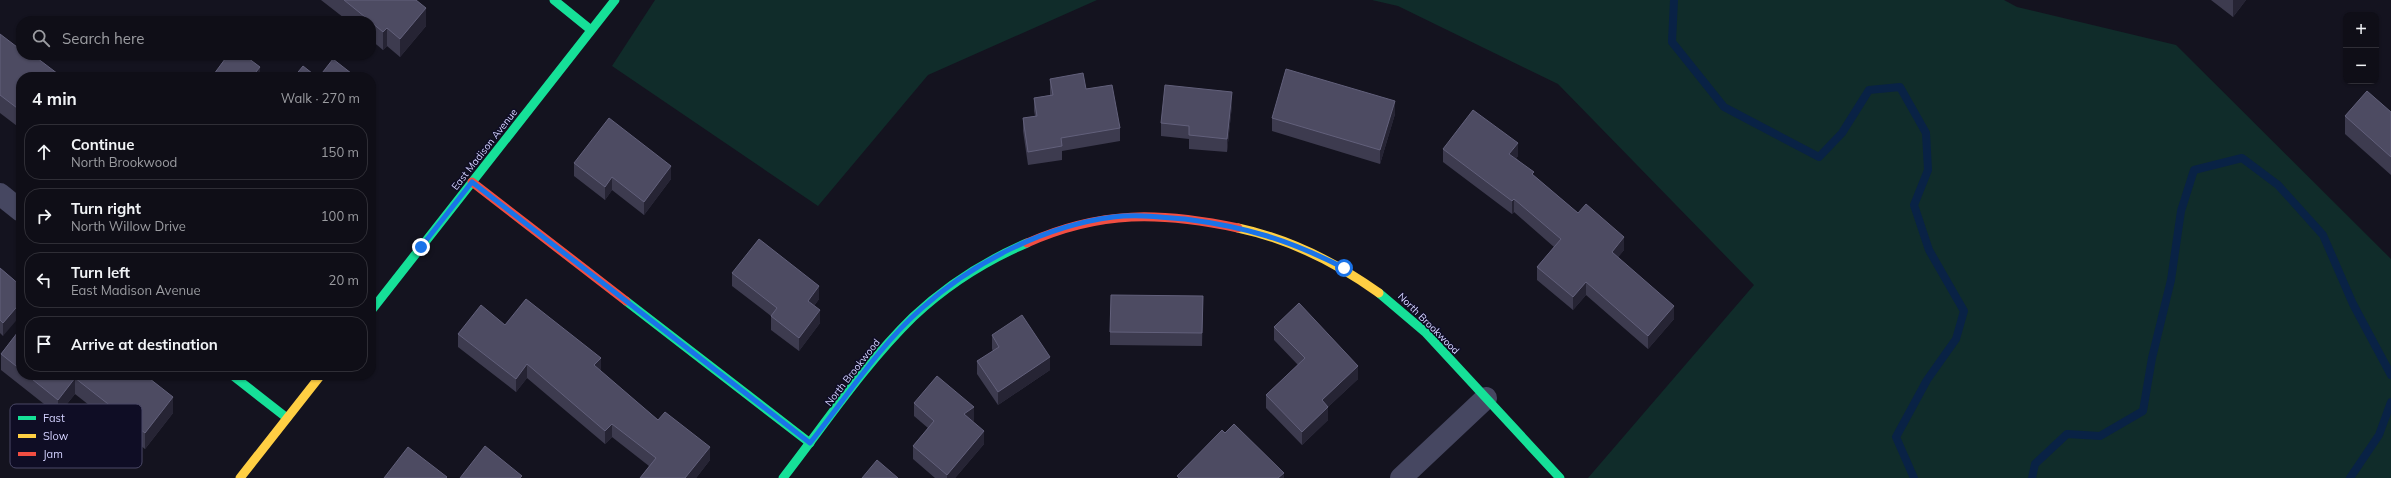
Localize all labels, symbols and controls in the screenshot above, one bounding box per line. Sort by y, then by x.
map controls [2343,12,2379,84]
button: + [2343,12,2379,48]
search box [16,16,376,60]
icon: search [30,27,52,49]
text: Search here [62,29,144,48]
button: − [2343,48,2379,84]
text: 4 min [32,88,77,109]
text: Walk · 270 m [281,90,360,106]
street label: East Madison Avenue [449,106,520,193]
text: Continue [71,135,134,154]
icon: ahead [33,141,55,163]
text: 150 m [321,144,359,160]
text: North Brookwood [71,154,177,170]
text: Turn right [71,199,141,218]
icon: right [33,205,55,227]
text: 100 m [321,208,359,224]
text: North Willow Drive [71,218,186,234]
route end [412,238,430,256]
route start [1335,259,1353,277]
text: Turn left [71,263,130,282]
icon: left [33,269,55,291]
text: 20 m [329,272,359,288]
text: East Madison Avenue [71,282,201,298]
street label: North Brookwood [1395,290,1462,357]
icon: arrive [33,333,55,355]
text: Arrive at destination [71,335,218,354]
street label: North Brookwood [822,336,883,409]
legend [10,404,142,468]
text: Fast [43,411,65,425]
text: Slow [43,429,69,443]
text: Jam [43,447,63,461]

